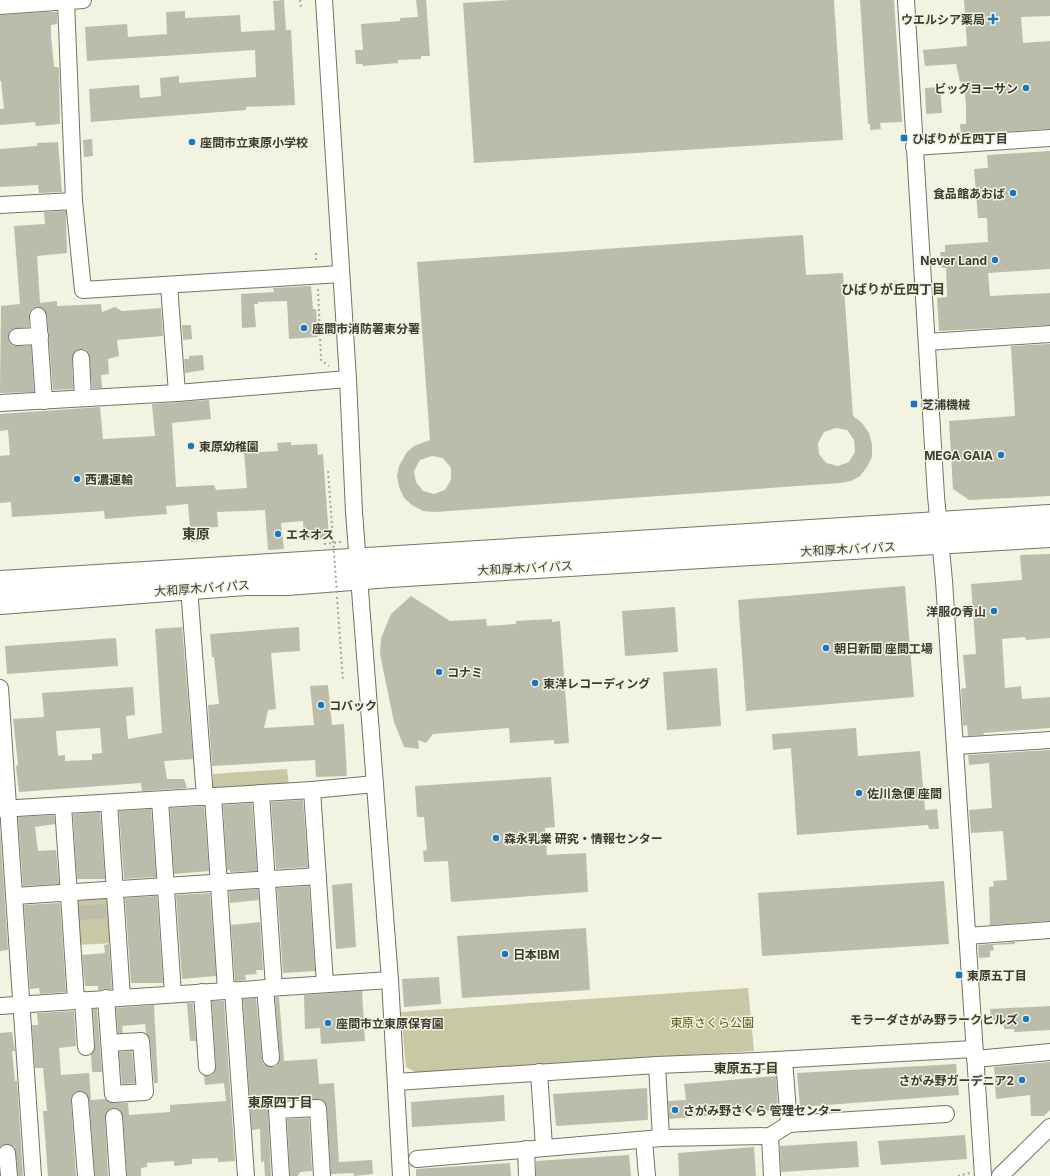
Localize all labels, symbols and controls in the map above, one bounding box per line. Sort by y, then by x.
place label: ウエルシア薬局 [901,12,985,27]
marker: ウエルシア薬局 [988,14,998,24]
place label: ビッグヨーサン [934,81,1018,96]
marker: ビッグヨーサン [1021,83,1031,93]
place label: ひばりが丘四丁目 [912,131,1008,146]
marker: ひばりが丘四丁目 [899,133,909,143]
place label: 座間市立東原小学校 [200,135,308,150]
marker: 座間市立東原小学校 [187,137,197,147]
place label: 食品館あおば [933,186,1005,201]
marker: 食品館あおば [1008,188,1018,198]
place label: Never Land [920,253,987,268]
marker: Never Land [990,255,1000,265]
district label: ひばりが丘四丁目 [841,281,945,297]
place label: 座間市消防署東分署 [312,321,420,336]
marker: 座間市消防署東分署 [299,323,309,333]
place label: 芝浦機械 [922,397,970,412]
marker: 芝浦機械 [909,399,919,409]
place label: 東原幼稚園 [199,439,259,454]
marker: 東原幼稚園 [186,441,196,451]
place label: MEGA GAIA [924,448,993,463]
marker: MEGA GAIA [996,450,1006,460]
place label: 西濃運輸 [85,472,133,487]
marker: 西濃運輸 [72,474,82,484]
district label: 東原 [182,525,210,542]
place label: エネオス [286,527,334,542]
marker: エネオス [273,529,283,539]
street label: 大和厚木バイパス [800,539,896,559]
street label: 大和厚木バイパス [477,558,573,578]
street label: 大和厚木バイパス [154,577,250,599]
place label: 洋服の青山 [926,604,986,619]
marker: 洋服の青山 [989,606,999,616]
place label: 朝日新聞 座間工場 [834,641,933,656]
marker: 朝日新聞 座間工場 [821,643,831,653]
place label: コナミ [447,665,483,680]
marker: コナミ [434,667,444,677]
place label: 東洋レコーディング [543,676,650,691]
marker: 東洋レコーディング [530,678,540,688]
place label: コバック [329,698,377,713]
marker: コバック [316,700,326,710]
place label: 佐川急便 座間 [867,786,942,801]
marker: 佐川急便 座間 [854,788,864,798]
place label: 森永乳業 研究・情報センター [504,831,663,846]
marker: 森永乳業 研究・情報センター [491,833,501,843]
place label: 日本IBM [513,947,560,962]
marker: 日本IBM [500,949,510,959]
place label: 東原五丁目 [967,968,1027,983]
marker: 東原五丁目 [954,970,964,980]
place label: モラーダさがみ野ラークヒルズ [850,1012,1018,1027]
marker: モラーダさがみ野ラークヒルズ [1021,1014,1031,1024]
park label: 東原さくら公園 [670,1015,754,1030]
place label: 座間市立東原保育園 [336,1016,444,1031]
marker: 座間市立東原保育園 [323,1018,333,1028]
district label: 東原五丁目 [713,1060,779,1076]
place label: さがみ野ガーデニア2 [898,1073,1014,1088]
marker: さがみ野ガーデニア2 [1017,1075,1027,1085]
district label: 東原四丁目 [247,1094,313,1110]
place label: さがみ野さくら 管理センター [683,1103,842,1118]
marker: さがみ野さくら 管理センター [670,1105,680,1115]

